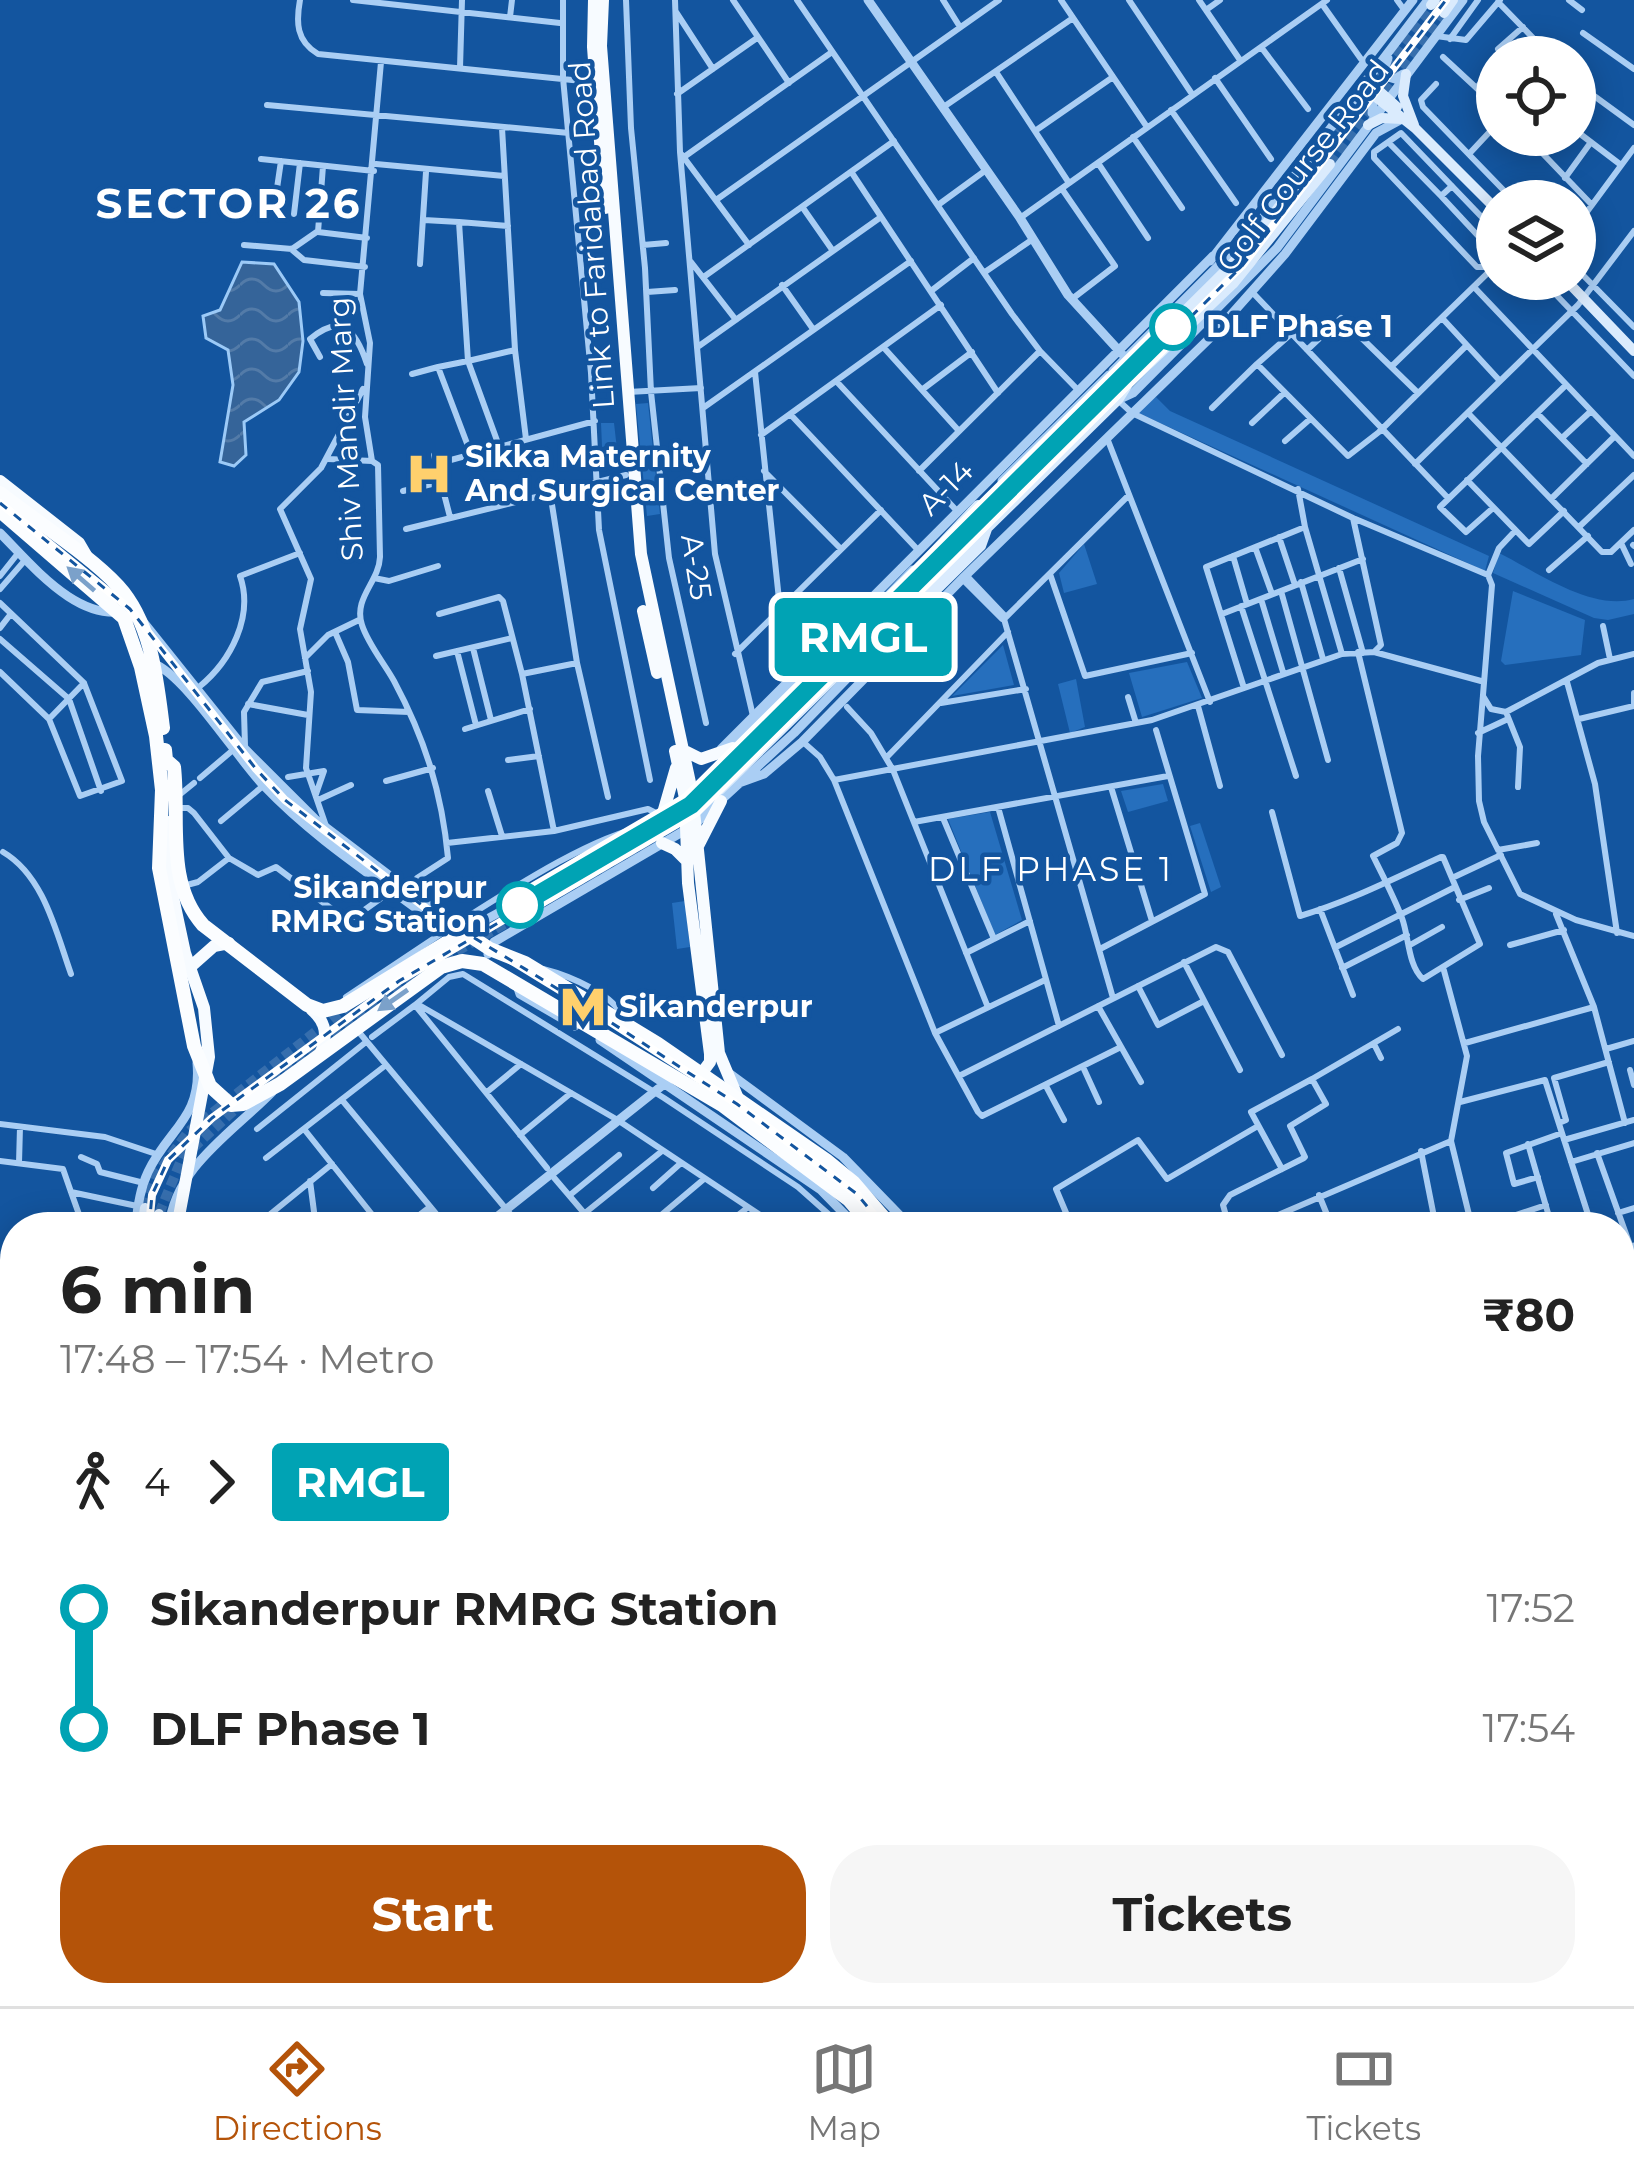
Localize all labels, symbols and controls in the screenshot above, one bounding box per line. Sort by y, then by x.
map controls [1476,36,1596,300]
button: locate [1476,36,1596,156]
street label: Golf Course Road [1208,52,1397,279]
street label: Link to Faridabad Road [561,60,622,410]
district label: SECTOR 26 [95,177,363,229]
button: layers [1476,180,1596,300]
street label: Shiv Mandir Marg [320,296,371,562]
marker: DLF Phase 1 [1151,305,1195,349]
place label: DLF Phase 1 [1206,308,1393,345]
place label: Sikka Maternity And Surgical Center [464,438,780,509]
hospital icon: Sikka Maternity And Surgical Center [404,449,454,499]
street label: A-14 [910,452,981,523]
street label: A-25 [673,531,720,602]
one-way arrow [66,566,96,593]
line badge: RMGL [779,598,947,676]
text: RMGL [799,611,927,663]
district label: DLF PHASE 1 [928,849,1174,889]
place label: Sikanderpur RMRG Station [270,869,487,940]
marker: Sikanderpur RMRG Station [498,883,542,927]
metro station icon: Sikanderpur [558,982,608,1032]
one-way arrow [377,988,410,1011]
place label: Sikanderpur [619,988,813,1025]
text: 6 min [60,1249,255,1330]
text: ₹80 [1482,1287,1575,1342]
text: 17:48 – 17:54 · Metro [60,1335,434,1383]
icon: walk [60,1449,126,1515]
icon: forward [188,1449,254,1515]
text: RMGL [296,1456,425,1508]
text: 4 [144,1458,170,1506]
text: Sikanderpur RMRG Station [150,1581,779,1636]
text: 17:52 [1486,1584,1575,1632]
text: DLF Phase 1 [150,1701,430,1756]
text: 17:54 [1483,1704,1575,1752]
button: Start [60,1845,806,1983]
button: Tickets [830,1845,1575,1983]
tab: Directions [213,2036,382,2148]
tab: Map [808,2036,881,2148]
tab: Tickets [1307,2036,1421,2148]

